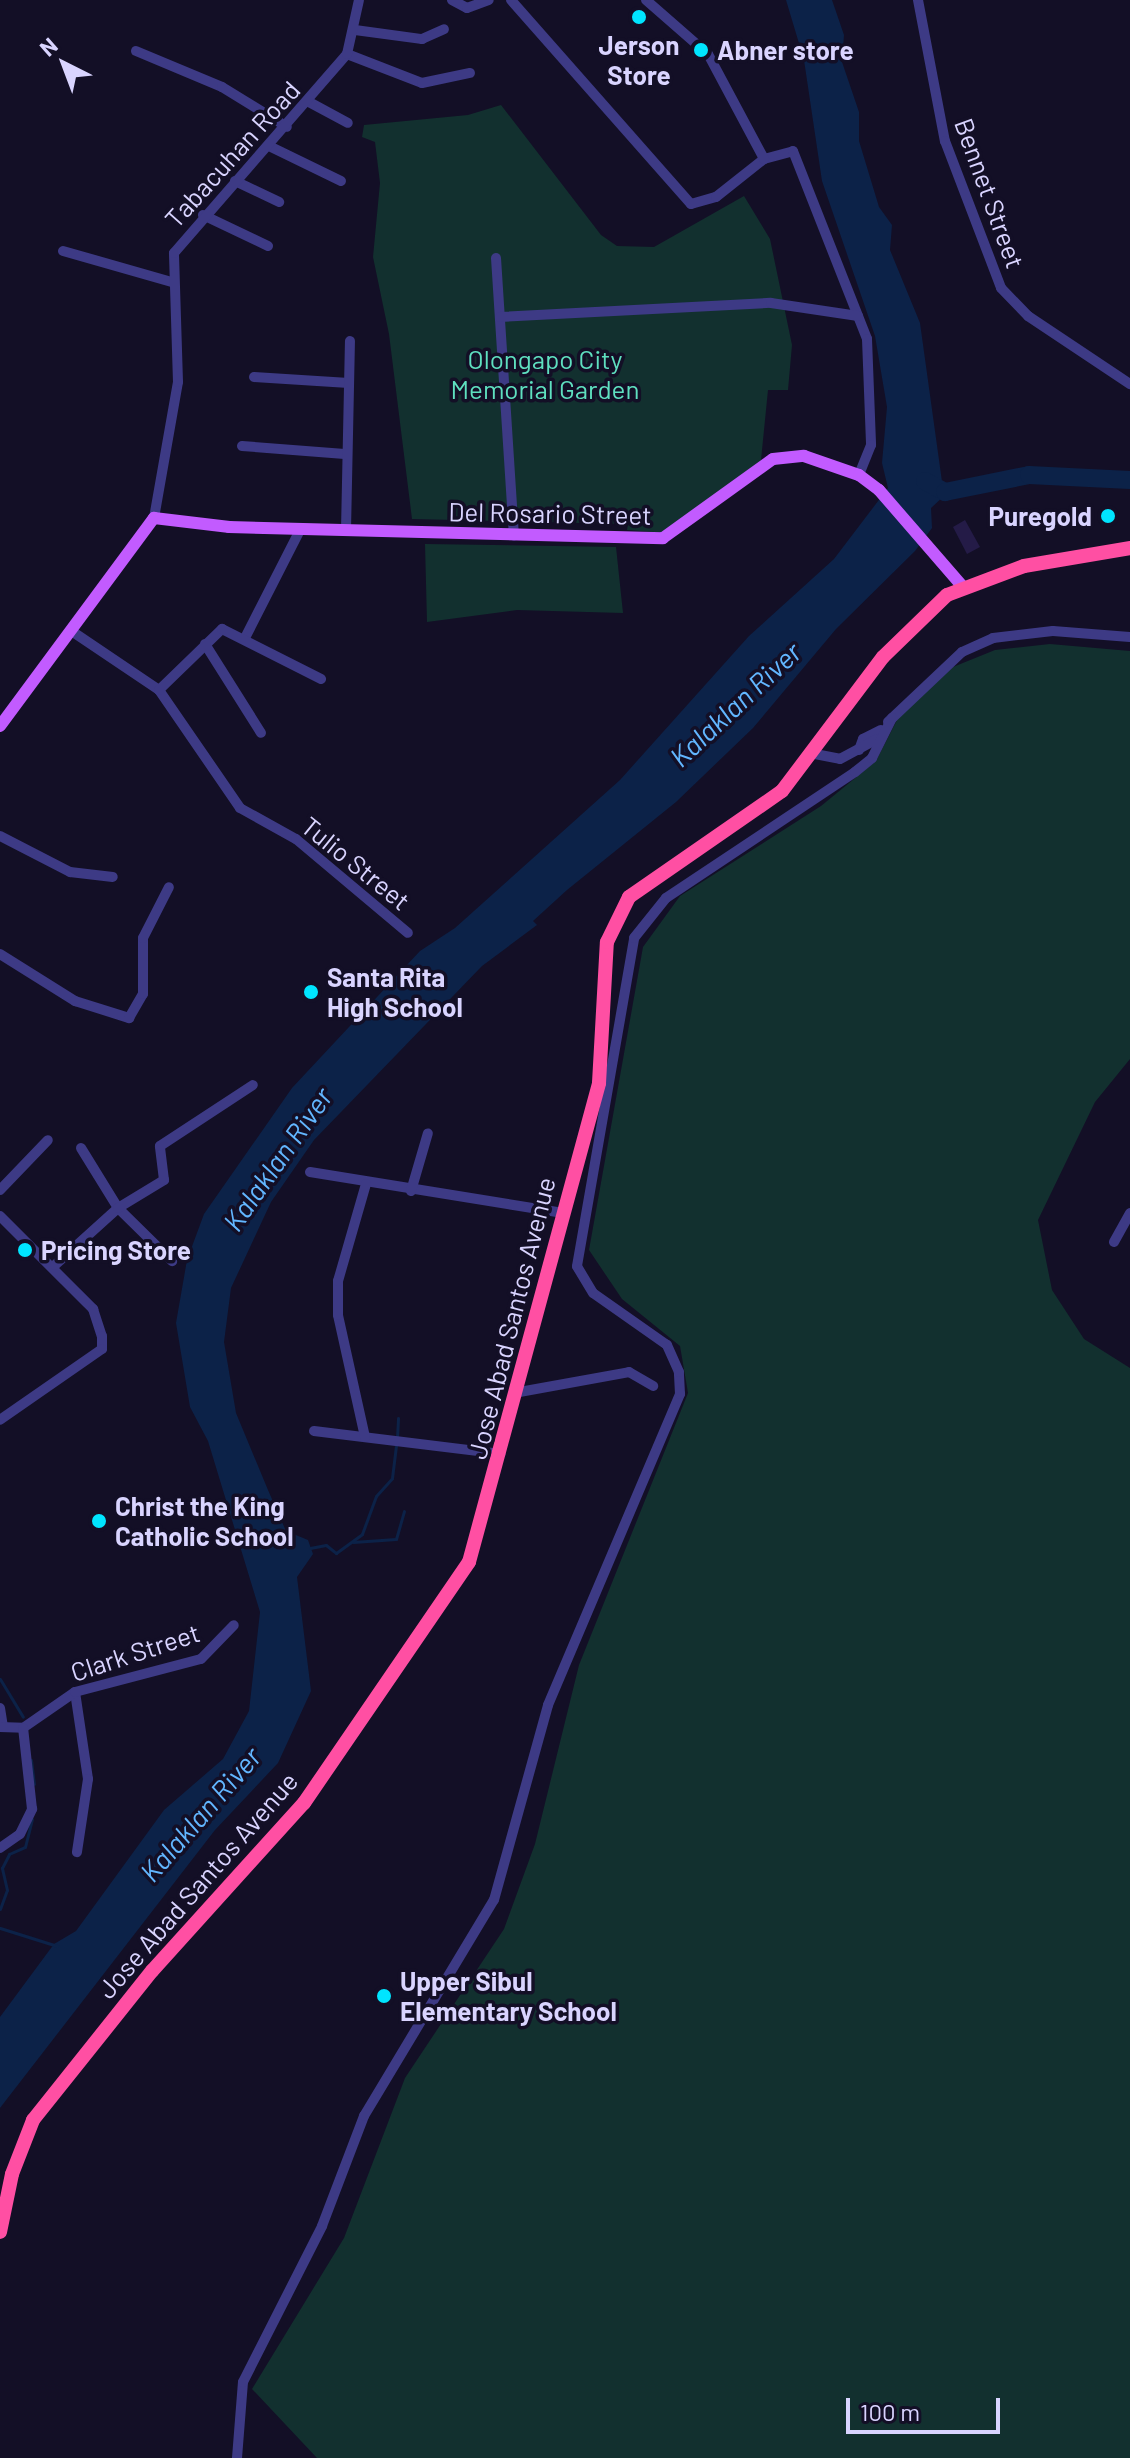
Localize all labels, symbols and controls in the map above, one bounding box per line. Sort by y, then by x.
marker: Jerson Store [630,8,648,26]
north arrow [24,24,104,104]
place label: Jerson Store [599,29,679,90]
text: N [34,32,62,61]
place label: Abner store [717,34,854,66]
marker: Abner store [692,41,710,59]
street label: Tabacuhan Road [158,74,306,234]
street label: Bennet Street [948,114,1032,272]
park label: Olongapo City Memorial Garden [451,343,639,404]
street label: Del Rosario Street [448,496,652,530]
place label: Puregold [988,500,1092,532]
marker: Puregold [1099,507,1117,525]
water label: Kalaklan River [662,635,808,773]
street label: Tulio Street [295,810,417,916]
place label: Santa Rita High School [327,961,463,1022]
marker: Santa Rita High School [302,983,320,1001]
water label: Kalaklan River [215,1081,339,1237]
street label: Jose Abad Santos Avenue [461,1174,561,1462]
place label: Pricing Store [41,1234,191,1266]
marker: Pricing Store [16,1241,34,1259]
place label: Christ the King Catholic School [115,1490,294,1552]
marker: Christ the King Catholic School [90,1512,108,1530]
street label: Clark Street [67,1617,203,1687]
water label: Kalaklan River [132,1740,268,1888]
street label: Jose Abad Santos Avenue [90,1766,304,2004]
place label: Upper Sibul Elementary School [400,1965,617,2026]
marker: Upper Sibul Elementary School [375,1987,393,2005]
scale bar [850,2382,1004,2432]
text: 100 m [860,2397,920,2426]

